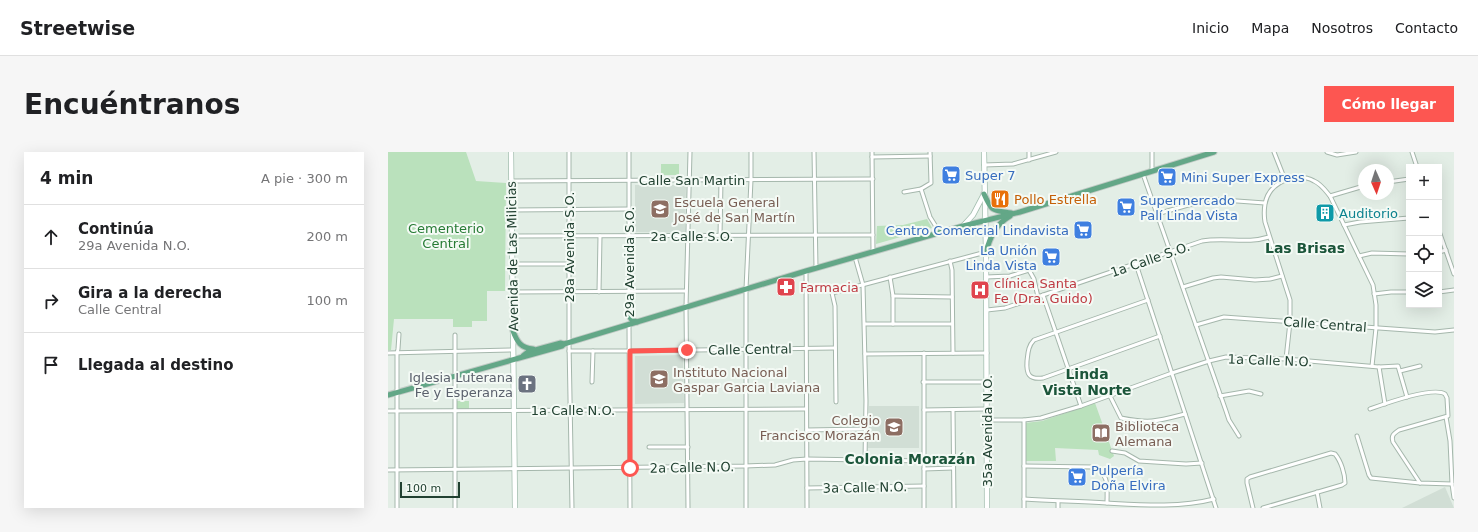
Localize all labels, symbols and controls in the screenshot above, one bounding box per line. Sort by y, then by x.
text: Streetwise [20,17,135,39]
text: Inicio [1192,20,1229,36]
text: Mapa [1251,20,1289,36]
text: Nosotros [1311,20,1373,36]
text: Contacto [1395,20,1458,36]
button: Cómo llegar [1324,86,1454,122]
text: Encuéntranos [24,88,240,121]
supermarket icon: Super 7 [940,164,962,186]
north arrow [1358,164,1394,200]
map controls [1406,164,1442,308]
button: + [1406,164,1442,200]
supermarket icon: Mini Super Express [1156,166,1178,188]
text: 4 min [40,168,93,188]
place label: Super 7 [965,168,1016,183]
place label: Mini Super Express [1181,170,1305,185]
text: A pie · 300 m [261,171,348,186]
street label: Calle San Martin [639,173,745,188]
street label: Avenida de Las Milicias [504,181,521,331]
restaurant icon: Pollo Estrella [989,188,1011,210]
street label: 28a Avenida S.O. [562,192,577,302]
place label: Pollo Estrella [1014,192,1097,207]
place label: Supermercado Palí Linda Vista [1140,193,1238,223]
place label: Escuela General José de San Martín [673,195,795,225]
supermarket icon: Supermercado Palí Linda Vista [1115,196,1137,218]
school or university icon: Escuela General José de San Martín [649,198,671,220]
button: − [1406,200,1442,236]
building icon: Auditorio [1314,202,1336,224]
place label: Auditorio [1339,206,1398,221]
street label: 29a Avenida S.O. [622,207,637,317]
supermarket icon: Centro Comercial Lindavista [1072,219,1094,241]
text: Continúa [78,220,154,238]
park label: Cementerio Central [408,221,484,251]
place label: Centro Comercial Lindavista [886,223,1069,238]
icon: ahead [40,226,62,248]
text: 200 m [306,229,348,244]
street label: 2a Calle S.O. [651,229,734,244]
button: locate [1406,236,1442,272]
text: 29a Avenida N.O. [78,238,190,253]
street label: 1a Calle S.O. [1108,239,1192,280]
district label: Las Brisas [1265,240,1345,256]
place label: La Unión Linda Vista [966,243,1037,273]
supermarket icon: La Unión Linda Vista [1040,246,1062,268]
button: layers [1406,272,1442,308]
pharmacy icon: Farmacia [775,276,797,298]
place label: clínica Santa Fe (Dra. Guido) [994,276,1093,306]
hospital icon: clínica Santa Fe (Dra. Guido) [969,279,991,301]
place label: Farmacia [800,280,859,295]
text: Gira a la derecha [78,284,222,302]
icon: right [40,290,62,312]
text: 100 m [306,293,348,308]
text: Calle Central [78,302,162,317]
street label: Calle Central [1283,314,1367,335]
route end [678,341,696,359]
street label: Calle Central [708,341,792,358]
street label: 1a Calle N.O. [1228,352,1312,369]
icon: arrive [40,354,62,376]
text: Llegada al destino [78,356,233,374]
place label: Instituto Nacional Gaspar Garcia Laviana [673,365,820,395]
district label: Linda Vista Norte [1042,366,1132,398]
school or university icon: Instituto Nacional Gaspar Garcia Laviana [648,368,670,390]
place label: Iglesia Luterana Fe y Esperanza [409,370,513,400]
church icon: Iglesia Luterana Fe y Esperanza [516,373,538,395]
street label: 35a Avenida N.O. [980,375,995,487]
street label: 1a Calle N.O. [531,403,615,418]
place label: Colegio Francisco Morazán [760,413,880,443]
school or university icon: Colegio Francisco Morazán [883,416,905,438]
place label: Biblioteca Alemana [1115,419,1179,449]
library icon: Biblioteca Alemana [1090,422,1112,444]
district label: Colonia Morazán [845,451,975,467]
route start [621,459,639,477]
street label: 2a Calle N.O. [650,459,734,476]
place label: Pulpería Doña Elvira [1091,463,1166,493]
supermarket icon: Pulpería Doña Elvira [1066,466,1088,488]
street label: 3a Calle N.O. [823,479,907,496]
scale bar [400,480,460,499]
text: 100 m [406,482,441,495]

